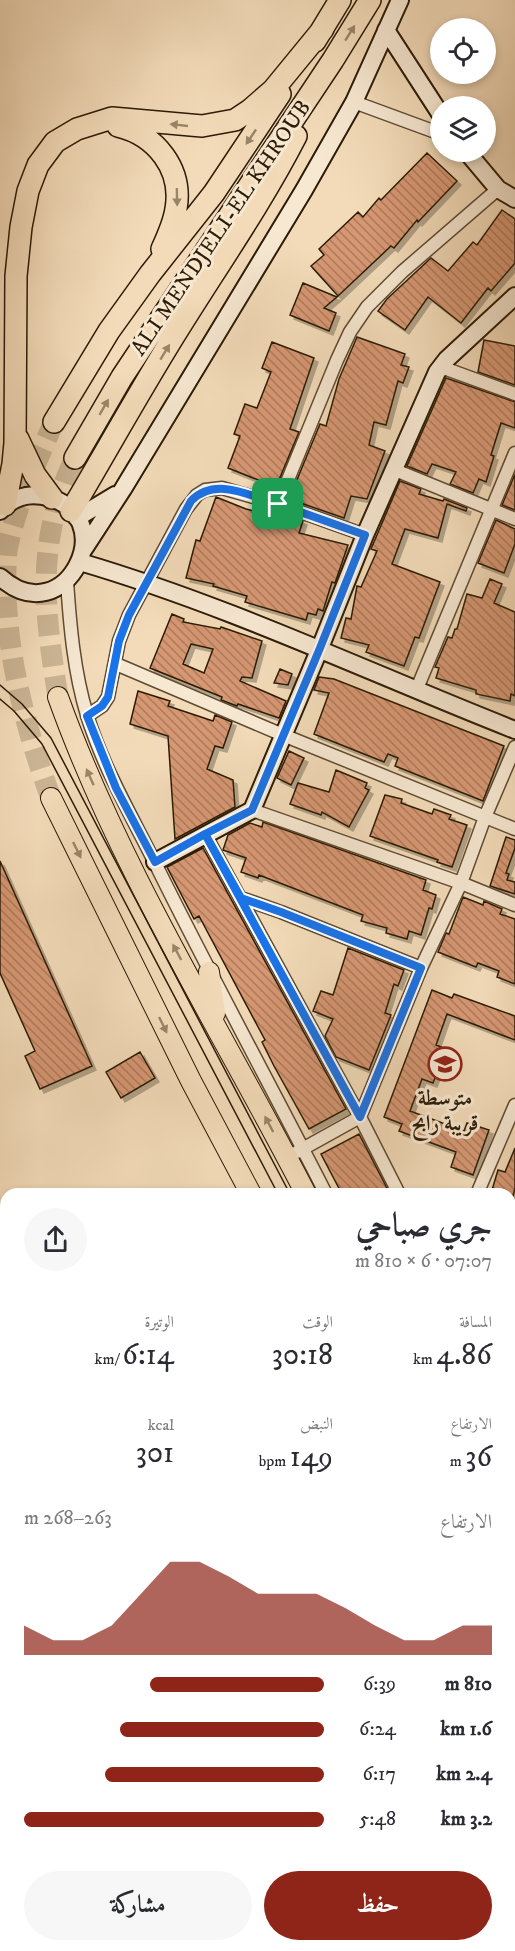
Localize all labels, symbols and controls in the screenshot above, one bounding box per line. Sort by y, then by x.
map controls [430,18,496,162]
button: locate [430,18,496,84]
one-way arrow [344,25,355,42]
street label: ALI MENDJELI-EL KHROUB [125,95,317,361]
button: layers [430,96,496,162]
one-way arrow [169,120,188,130]
one-way arrow [245,129,257,145]
one-way arrow [172,187,181,206]
one-way arrow [159,344,170,360]
one-way arrow [99,399,110,415]
pin [252,478,303,529]
icon: arrive [261,487,294,520]
one-way arrow [85,769,94,786]
one-way arrow [72,842,81,859]
one-way arrow [172,943,182,960]
one-way arrow [159,1016,168,1033]
school or university icon: متوسطة قريبة رابح [427,1046,463,1082]
place label: متوسطة قريبة رابح [412,1085,478,1141]
one-way arrow [264,1115,274,1132]
text: جري صباحي [356,1206,492,1247]
button: share [24,1208,87,1271]
text: 07:07 · 6 × 810 m [355,1249,492,1274]
text: الوتيرة [144,1312,174,1332]
text: الوقت [302,1312,333,1332]
text: المسافة [459,1312,492,1332]
text: 6:14 [122,1337,174,1374]
text: 30:18 [272,1337,333,1374]
text: 4.86 [436,1337,492,1374]
text: /km [95,1349,122,1369]
text: km [413,1349,436,1369]
text: النبض [300,1414,333,1434]
text: الارتفاع [450,1414,492,1434]
text: kcal [148,1415,174,1435]
text: 301 [136,1435,174,1472]
text: 149 [290,1439,333,1476]
text: 36 [465,1439,492,1476]
text: bpm [259,1451,290,1471]
text: m [450,1451,465,1471]
text: 263–268 m [24,1506,112,1531]
text: الارتفاع [440,1510,492,1535]
text: 6:39 [363,1672,396,1697]
text: 810 m [445,1672,492,1697]
text: 6:24 [359,1717,396,1742]
text: 1.6 km [440,1717,492,1742]
text: 6:17 [362,1762,396,1787]
text: 2.4 km [436,1762,492,1787]
text: 5:48 [359,1807,396,1832]
text: 3.2 km [441,1807,492,1832]
button: مشاركة [24,1871,252,1940]
button: حفظ [264,1871,492,1940]

